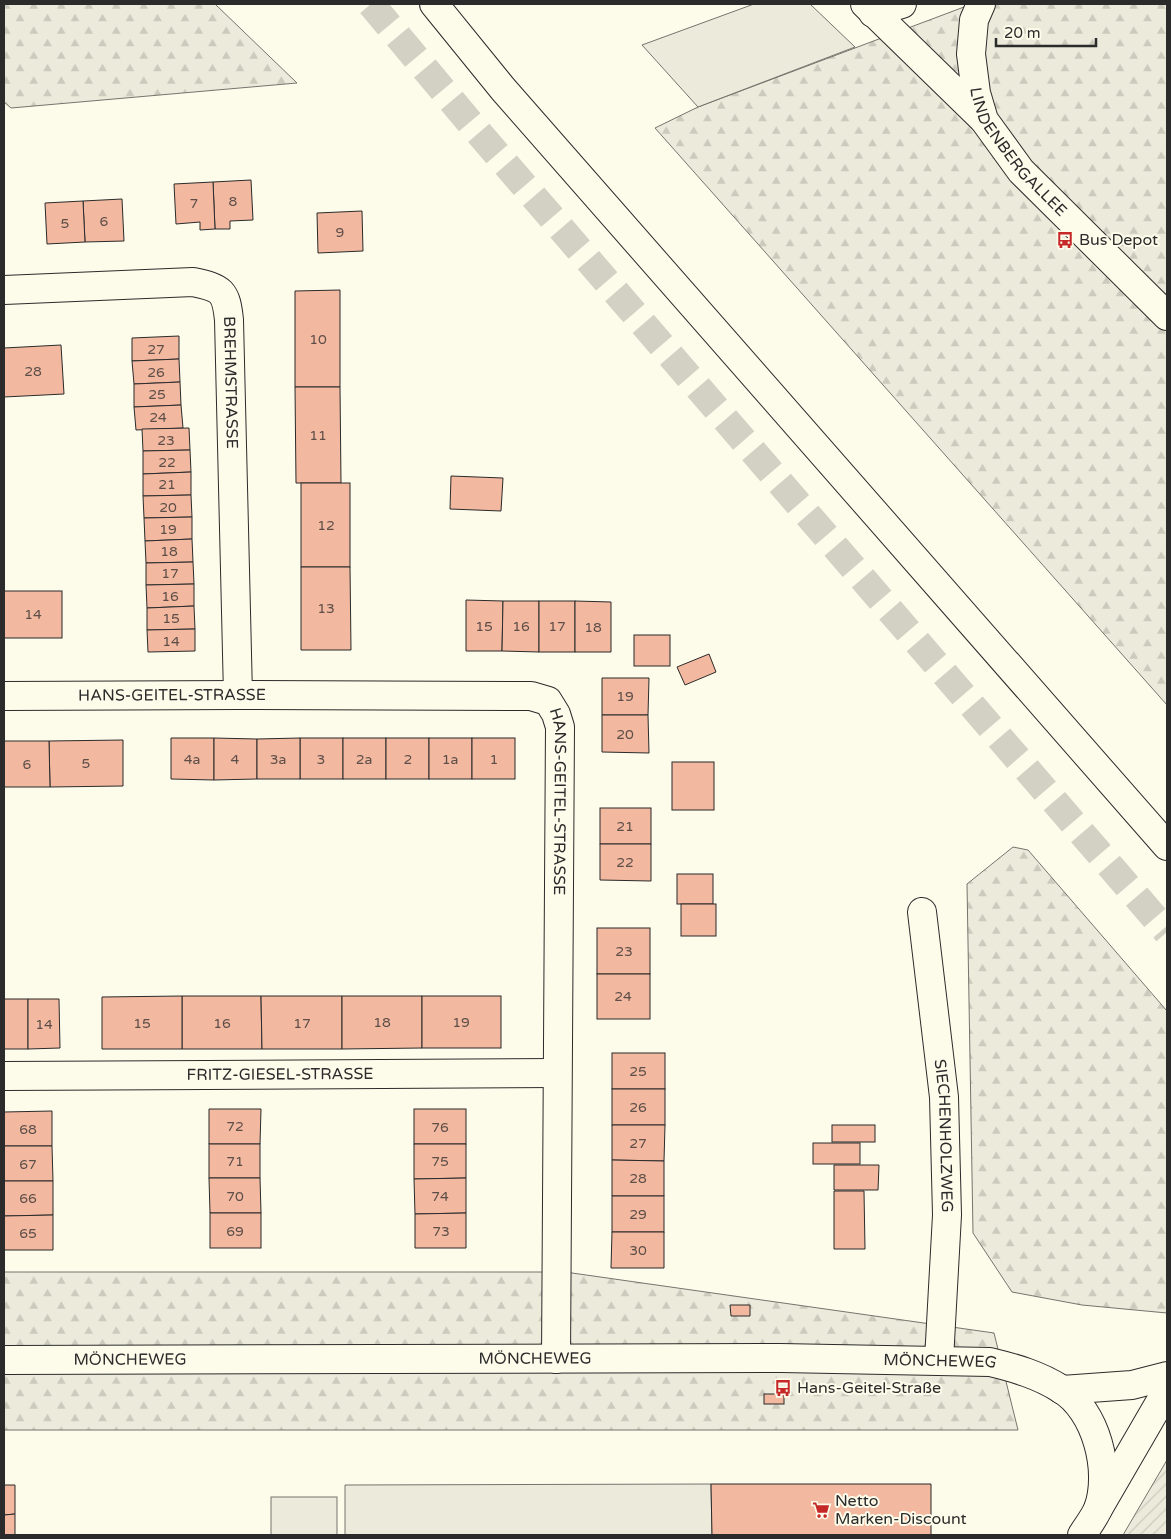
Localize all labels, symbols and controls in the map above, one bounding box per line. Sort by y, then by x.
scale bar [996,15,1096,47]
text: 20 m [1004,24,1041,42]
street label: LINDENBERGALLEE [965,86,1071,221]
house number: 8 [229,193,238,210]
house number: 7 [190,195,198,212]
house number: 6 [100,213,109,230]
house number: 5 [61,215,69,232]
house number: 9 [336,224,344,241]
bus stop icon: Bus Depot [1055,230,1075,250]
place label: Bus Depot [1079,230,1158,250]
street label: BREHMSTRASSE [219,316,242,449]
house number: 10 [309,331,327,348]
house number: 27 [147,341,165,358]
house number: 28 [24,363,42,380]
house number: 26 [147,364,165,381]
house number: 25 [148,386,166,403]
house number: 24 [149,409,167,426]
house number: 11 [309,427,327,444]
house number: 23 [157,432,175,449]
house number: 22 [158,454,176,471]
house number: 21 [158,476,176,493]
house number: 20 [159,499,177,516]
house number: 12 [317,517,335,534]
house number: 19 [159,521,177,538]
house number: 18 [160,543,178,560]
house number: 17 [161,565,179,582]
house number: 16 [161,588,179,605]
house number: 13 [317,600,335,617]
house number: 14 [24,606,42,623]
house number: 15 [162,610,180,627]
house number: 15 [475,618,493,635]
house number: 16 [512,618,530,635]
house number: 17 [548,618,566,635]
house number: 18 [584,619,602,636]
house number: 14 [162,633,180,650]
street label: HANS-GEITEL-STRASSE [78,685,266,706]
house number: 19 [616,688,634,705]
street label: HANS-GEITEL-STRASSE [545,705,571,895]
house number: 20 [616,726,634,743]
house number: 4a [184,751,200,768]
house number: 4 [231,751,240,768]
house number: 3a [270,751,286,768]
house number: 3 [317,751,325,768]
house number: 2a [356,751,372,768]
house number: 2 [404,751,412,768]
house number: 1a [442,751,458,768]
house number: 1 [490,751,498,768]
house number: 5 [82,755,90,772]
house number: 6 [23,756,32,773]
house number: 21 [616,818,634,835]
house number: 22 [616,854,634,871]
house number: 23 [615,943,633,960]
house number: 24 [614,988,632,1005]
house number: 18 [373,1014,391,1031]
house number: 19 [452,1014,470,1031]
house number: 15 [133,1015,151,1032]
house number: 16 [213,1015,231,1032]
house number: 17 [293,1015,311,1032]
house number: 14 [35,1016,53,1033]
street label: SIECHENHOLZWEG [930,1058,957,1213]
house number: 25 [629,1063,647,1080]
street label: FRITZ-GIESEL-STRASSE [186,1064,374,1085]
house number: 26 [629,1099,647,1116]
house number: 72 [226,1118,244,1135]
house number: 76 [431,1119,449,1136]
house number: 68 [19,1121,37,1138]
house number: 27 [629,1135,647,1152]
house number: 71 [226,1153,244,1170]
house number: 75 [431,1153,449,1170]
house number: 67 [19,1156,37,1173]
house number: 28 [629,1170,647,1187]
house number: 70 [226,1188,244,1205]
house number: 74 [431,1188,449,1205]
house number: 66 [19,1190,37,1207]
house number: 29 [629,1206,647,1223]
house number: 69 [226,1223,244,1240]
house number: 73 [432,1223,450,1240]
house number: 65 [19,1225,37,1242]
house number: 30 [629,1242,647,1259]
street label: MÖNCHEWEG [478,1348,592,1369]
street label: MÖNCHEWEG [73,1350,187,1370]
street label: MÖNCHEWEG [883,1350,999,1373]
bus stop icon: Hans-Geitel-Straße [773,1378,793,1398]
place label: Hans-Geitel-Straße [797,1378,941,1398]
place label: Netto Marken-Discount [835,1491,967,1529]
supermarket icon: Netto Marken-Discount [811,1500,831,1520]

